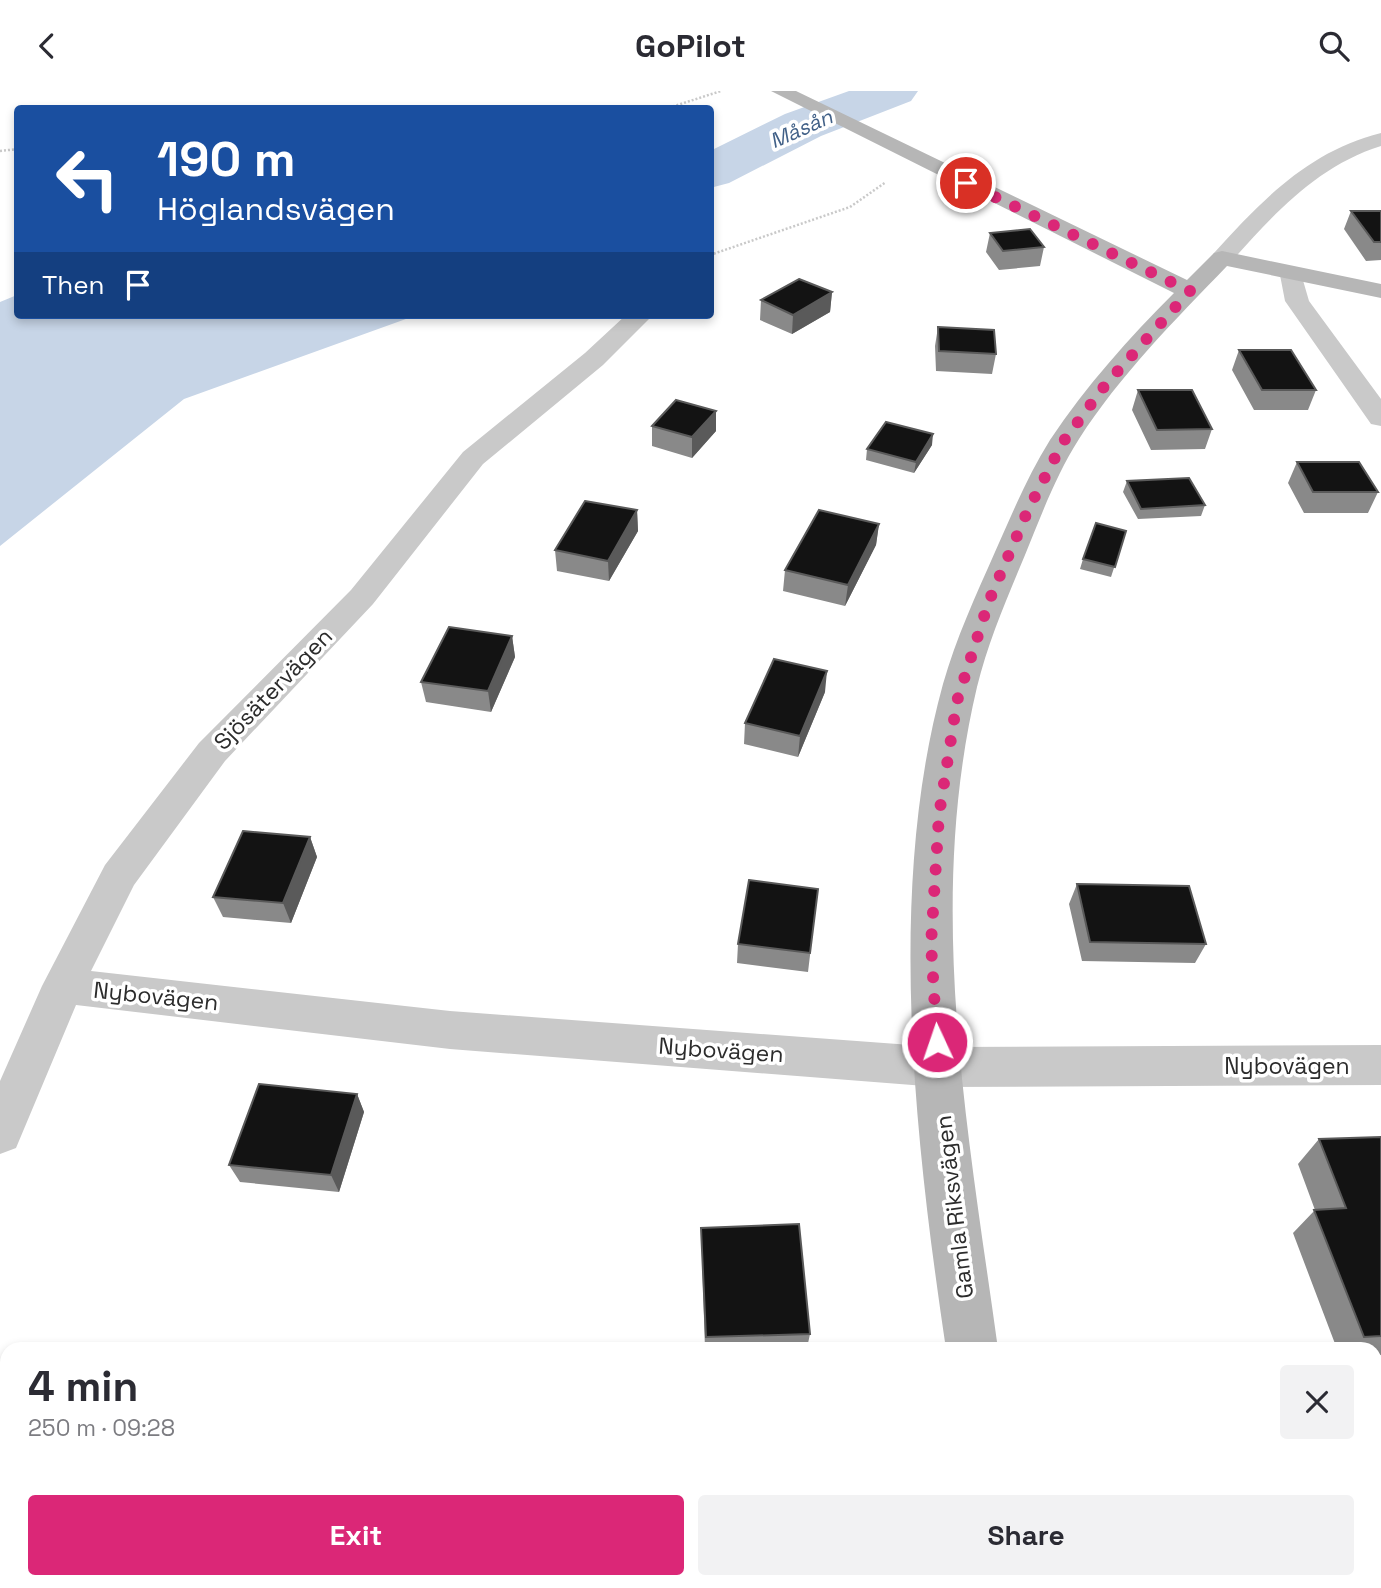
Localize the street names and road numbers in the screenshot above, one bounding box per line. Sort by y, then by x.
street label: Sjösätervägen [207,622,339,756]
street label: Nybovägen [92,975,220,1017]
street label: Nybovägen [657,1031,785,1069]
street label: Nybovägen [1224,1051,1350,1081]
street label: Gamla Riksvägen [928,1114,980,1300]

